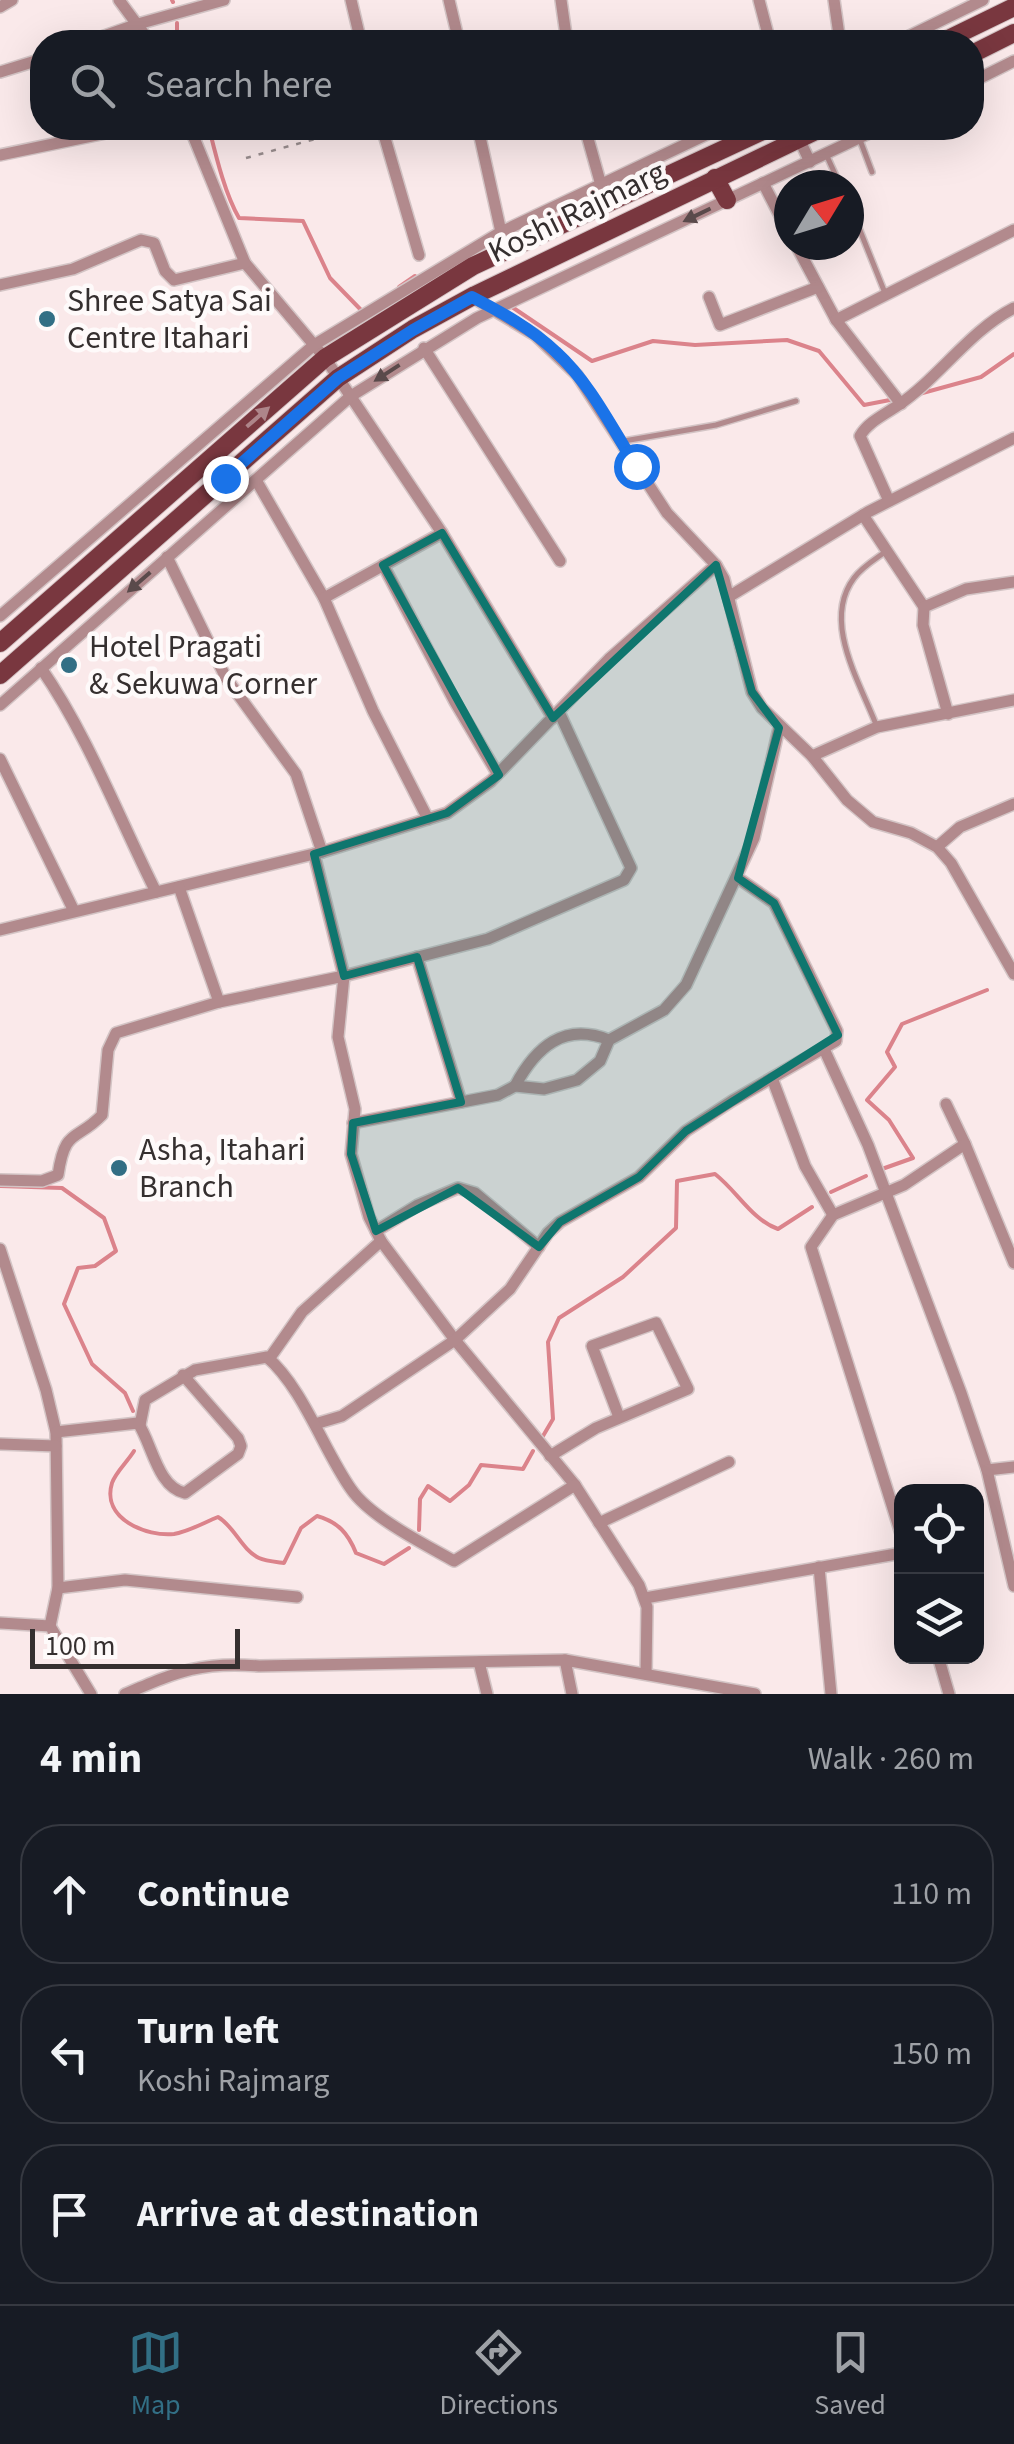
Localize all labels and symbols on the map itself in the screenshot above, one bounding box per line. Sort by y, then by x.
street label: Koshi Rajmarg [480,149,674,275]
north arrow [774,170,864,260]
one-way arrow [682,206,711,223]
place label: Shree Satya Sai Centre Itahari [67,278,272,361]
marker: Shree Satya Sai Centre Itahari [36,308,58,330]
one-way arrow [373,363,401,381]
one-way arrow [245,406,270,428]
route start [614,444,660,490]
route end [203,456,249,502]
one-way arrow [127,570,151,593]
place label: Hotel Pragati & Sekuwa Corner [89,624,318,707]
marker: Hotel Pragati & Sekuwa Corner [58,654,80,676]
place label: Asha, Itahari Branch [139,1127,306,1210]
marker: Asha, Itahari Branch [108,1157,130,1179]
scale bar [30,1624,240,1668]

